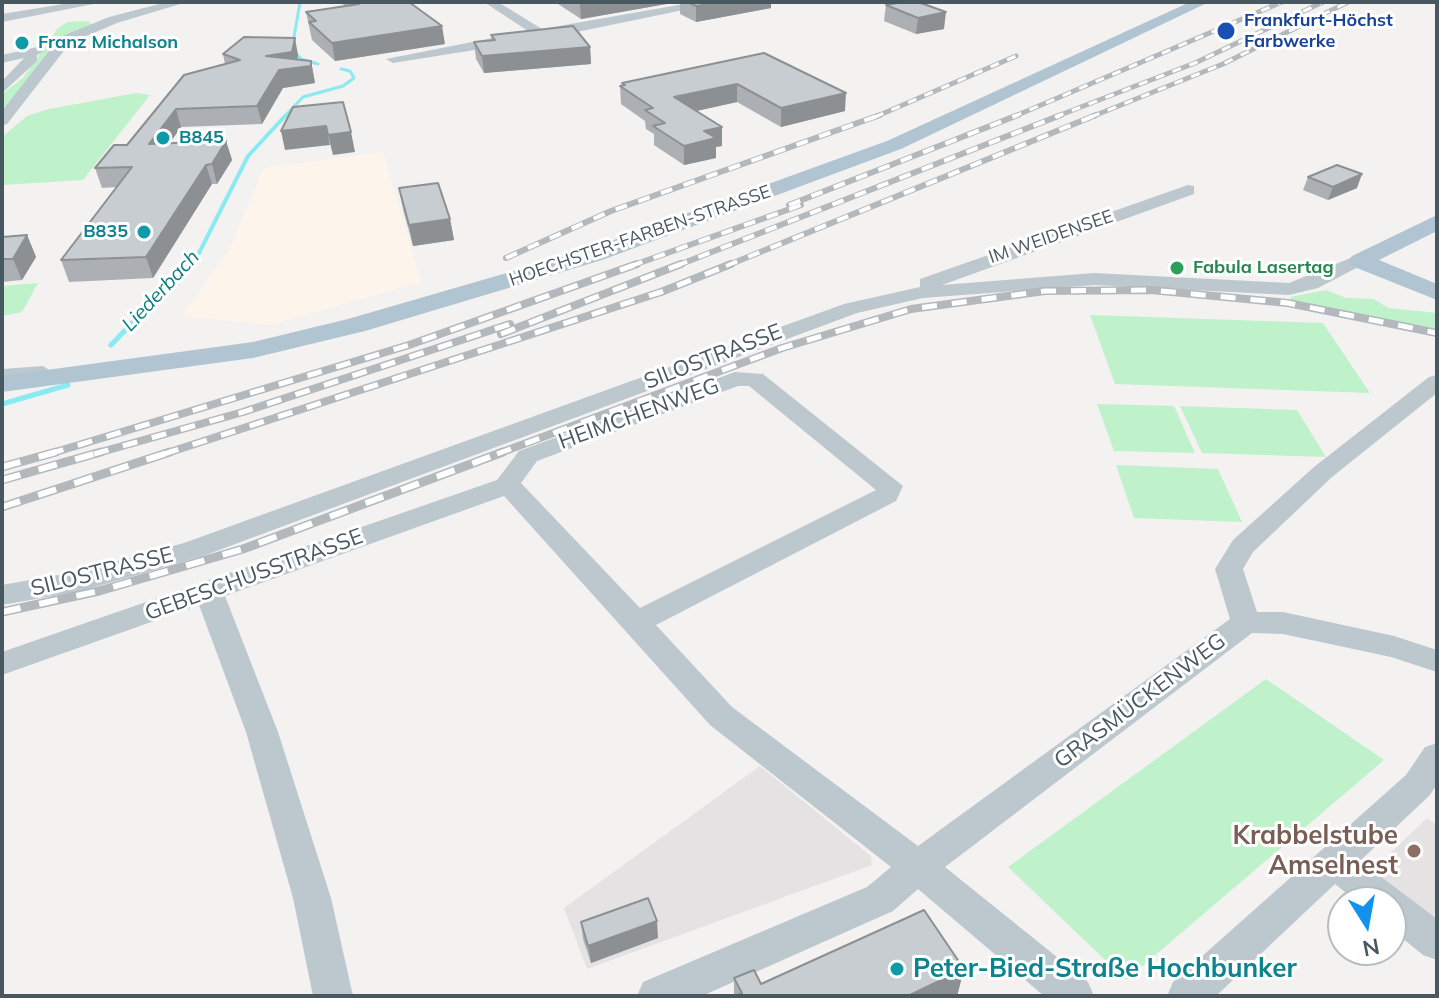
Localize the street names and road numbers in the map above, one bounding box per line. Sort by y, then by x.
street label: HOECHSTER-FARBEN-STRASSE [506,181,774,291]
street label: IM WEIDENSEE [986,206,1116,268]
street label: SILOSTRASSE [640,319,786,395]
street label: HEIMCHENWEG [555,373,723,455]
street label: GEBESCHUSSTRASSE [141,523,367,627]
street label: SILOSTRASSE [28,542,176,602]
street label: GRASMÜCKENWEG [1049,628,1231,774]

